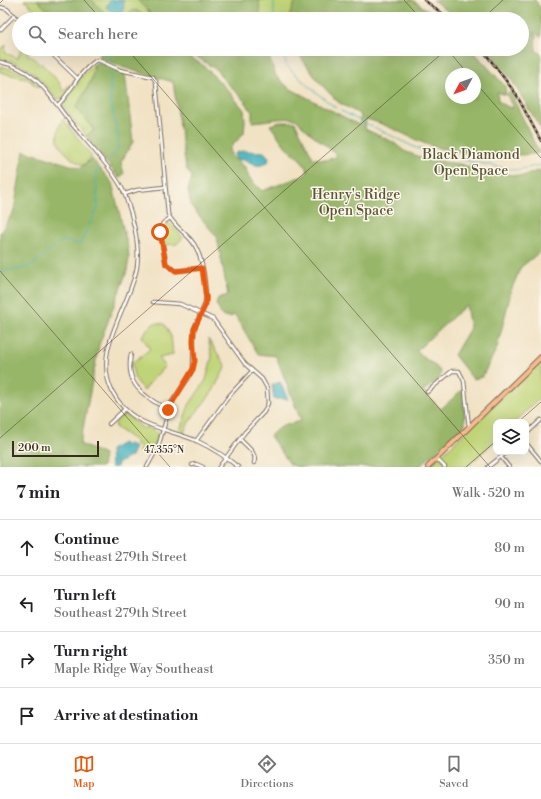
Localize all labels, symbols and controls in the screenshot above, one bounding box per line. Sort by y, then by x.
search box [12,12,529,56]
icon: search [26,23,48,45]
text: Search here [58,25,138,44]
north arrow [445,68,481,104]
park label: Black Diamond Open Space [421,146,520,180]
park label: Henry's Ridge Open Space [312,186,400,220]
route start [151,223,169,241]
route end [159,401,177,419]
map controls [493,419,529,455]
button: layers [493,419,529,455]
scale bar [12,439,99,458]
text: 200 m [18,441,51,455]
text: 47.355°N [144,444,185,456]
text: 7 min [16,482,60,504]
text: Walk · 520 m [452,485,525,501]
text: Continue [54,530,119,549]
icon: ahead [16,537,38,559]
text: 80 m [494,540,525,556]
text: Southeast 279th Street [54,549,187,565]
text: Turn left [54,586,116,605]
icon: left [16,593,38,615]
text: 90 m [494,596,525,612]
text: Southeast 279th Street [54,605,187,621]
text: Turn right [54,642,128,661]
icon: right [16,649,38,671]
text: 350 m [488,652,525,668]
text: Maple Ridge Way Southeast [54,661,214,677]
icon: arrive [16,705,38,727]
text: Arrive at destination [54,706,198,725]
tab: Map [73,753,95,791]
tab: Directions [241,753,294,791]
tab: Saved [439,753,468,791]

